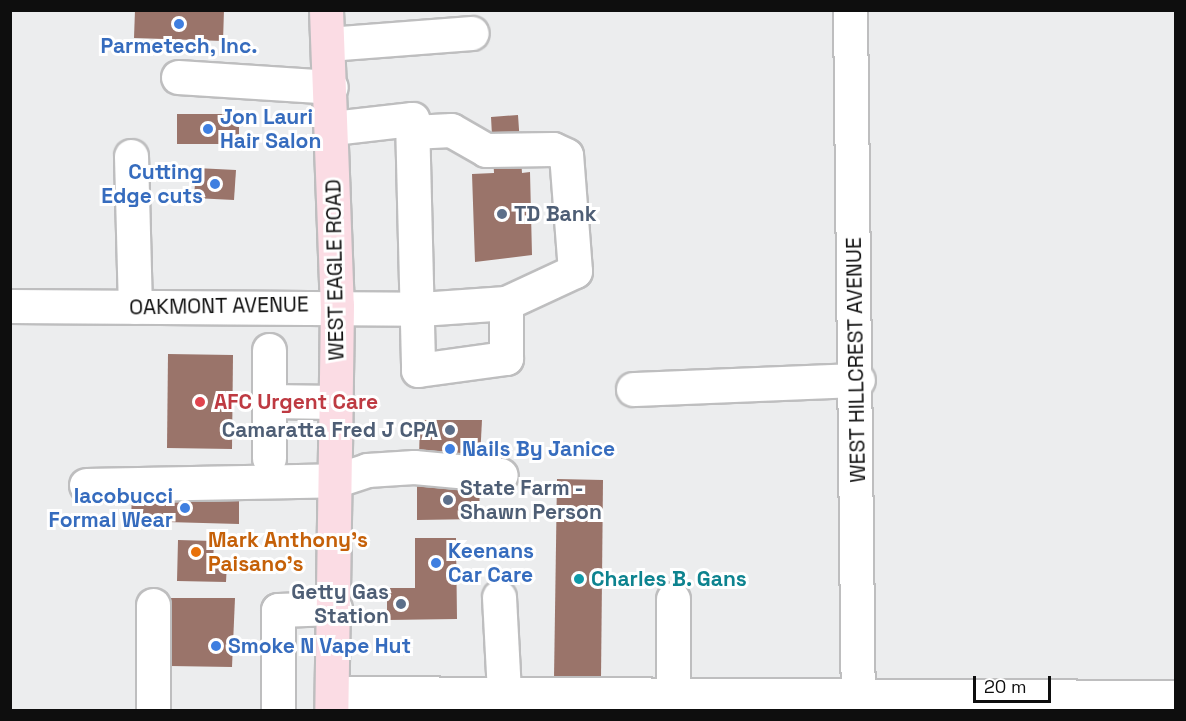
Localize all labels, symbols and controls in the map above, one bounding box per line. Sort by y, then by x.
marker: Parmetech, Inc. [172,17,186,31]
place label: Parmetech, Inc. [100,33,258,59]
place label: Jon Lauri Hair Salon [220,104,321,154]
marker: Jon Lauri Hair Salon [201,122,215,136]
place label: Cutting Edge cuts [101,159,203,209]
marker: Cutting Edge cuts [208,177,222,191]
street label: WEST EAGLE ROAD [321,179,349,361]
place label: TD Bank [514,201,597,227]
marker: TD Bank [495,207,509,221]
street label: WEST HILLCREST AVENUE [841,236,871,484]
street label: OAKMONT AVENUE [129,292,309,320]
place label: AFC Urgent Care [214,389,378,415]
marker: AFC Urgent Care [191,393,209,411]
place label: Camaratta Fred J CPA [222,417,438,443]
marker: Camaratta Fred J CPA [443,423,457,437]
place label: Nails By Janice [462,436,615,462]
marker: Nails By Janice [443,442,457,456]
place label: State Farm - Shawn Person [460,475,602,525]
place label: Iacobucci Formal Wear [48,483,173,533]
marker: State Farm - Shawn Person [441,493,455,507]
marker: Iacobucci Formal Wear [178,501,192,515]
place label: Mark Anthony's Paisano's [208,527,368,577]
place label: Keenans Car Care [448,538,534,588]
marker: Mark Anthony's Paisano's [189,545,203,559]
marker: Keenans Car Care [429,556,443,570]
place label: Charles B. Gans [591,566,747,592]
marker: Charles B. Gans [572,572,586,586]
place label: Getty Gas Station [291,579,389,629]
marker: Getty Gas Station [394,597,408,611]
place label: Smoke N Vape Hut [228,633,411,659]
marker: Smoke N Vape Hut [209,639,223,653]
scale bar [976,664,1054,702]
text: 20 m [984,675,1027,698]

